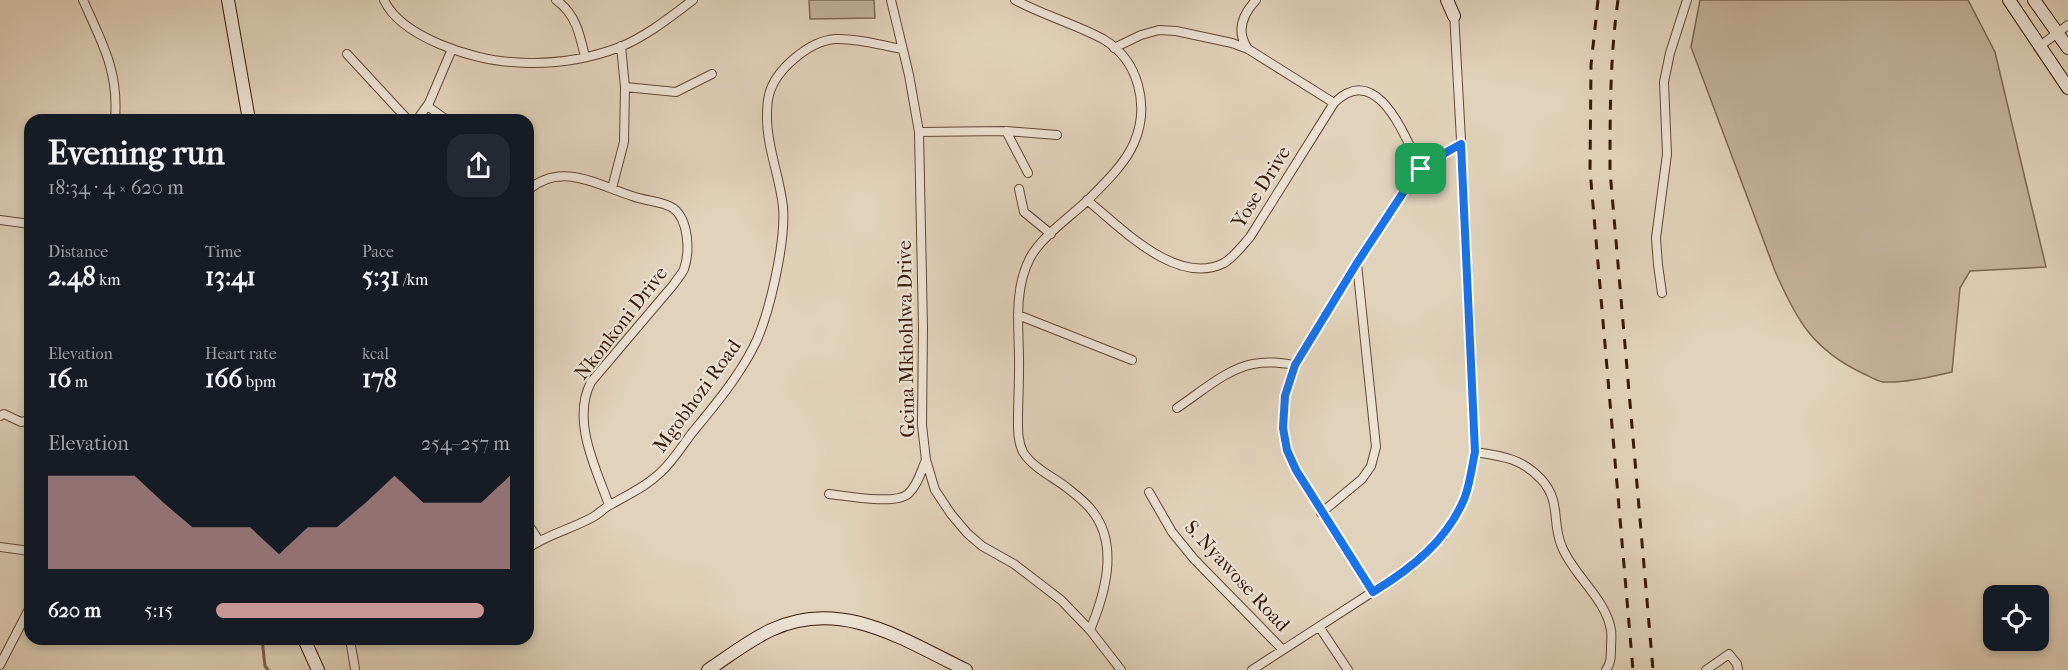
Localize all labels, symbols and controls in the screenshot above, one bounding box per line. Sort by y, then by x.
text: Evening run [48,134,225,173]
button: share [447,134,510,197]
street label: Yose Drive [1226,142,1295,233]
pin [1395,143,1446,194]
icon: arrive [1404,152,1437,185]
text: 18:34 · 4 × 620 m [48,176,184,199]
street label: Gcina Mkhohlwa Drive [893,240,919,438]
text: Distance [48,242,108,261]
text: Time [205,242,241,261]
text: Pace [362,242,394,261]
text: 2.48 [48,261,95,292]
text: 13:41 [205,261,256,292]
text: 5:31 [362,261,399,292]
street label: Nkonkoni Drive [570,262,672,384]
text: km [95,270,120,289]
text: /km [399,270,428,289]
street label: Mgobhozi Road [648,334,746,457]
text: Elevation [48,344,113,363]
text: Heart rate [205,344,277,363]
text: kcal [362,344,389,363]
text: 16 [48,363,71,394]
text: 166 [205,363,242,394]
text: 178 [362,363,397,394]
text: m [71,372,88,391]
text: bpm [242,372,276,391]
text: Elevation [48,432,129,455]
text: 254–257 m [421,432,510,455]
street label: S. Nyawose Road [1180,516,1295,637]
map controls [1983,585,2049,651]
button: locate [1983,585,2049,651]
text: 620 m [48,599,101,622]
text: 5:15 [144,599,173,622]

